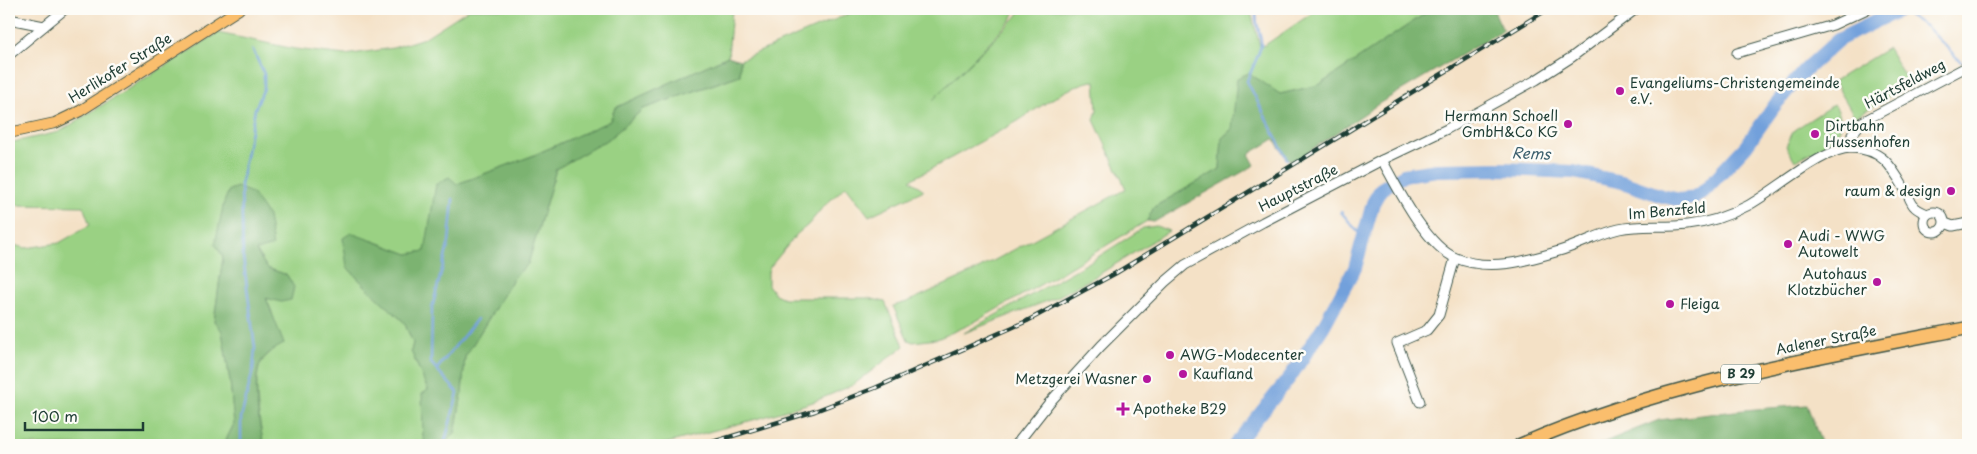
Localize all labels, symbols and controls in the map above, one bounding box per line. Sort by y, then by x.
street label: Herlikofer Straße [64,27,175,108]
street label: Härtsfeldweg [1861,53,1949,114]
place label: Evangeliums-Christengemeinde e.V. [1630,72,1840,109]
marker: Evangeliums-Christengemeinde e.V. [1614,85,1626,97]
place label: Hermann Schoell GmbH&Co KG [1445,105,1558,142]
place label: Dirtbahn Hussenhofen [1825,115,1910,152]
marker: Hermann Schoell GmbH&Co KG [1562,118,1574,130]
marker: Dirtbahn Hussenhofen [1809,128,1821,140]
water label: Rems [1511,140,1553,165]
street label: Hauptstraße [1254,159,1341,217]
place label: raum & design [1844,180,1941,201]
marker: raum & design [1945,185,1957,197]
street label: Im Benzfeld [1627,197,1707,224]
place label: Audi - WWG Autowelt [1798,225,1885,262]
marker: Audi - WWG Autowelt [1782,238,1794,250]
place label: Autohaus Klotzbücher [1787,263,1867,300]
marker: Autohaus Klotzbücher [1871,276,1883,288]
place label: Fleiga [1680,293,1720,314]
marker: Fleiga [1664,298,1676,310]
street label: Aalener Straße [1774,319,1878,360]
place label: AWG-Modecenter [1180,344,1304,365]
marker: AWG-Modecenter [1164,349,1176,361]
place label: Kaufland [1193,363,1254,384]
road number: B 29 [1721,364,1761,384]
place label: Metzgerei Wasner [1015,368,1137,389]
marker: Kaufland [1177,368,1189,380]
marker: Metzgerei Wasner [1141,373,1153,385]
place label: Apotheke B29 [1133,398,1226,419]
scale bar [25,399,142,431]
marker: Apotheke B29 [1117,403,1129,415]
text: 100 m [32,404,78,427]

